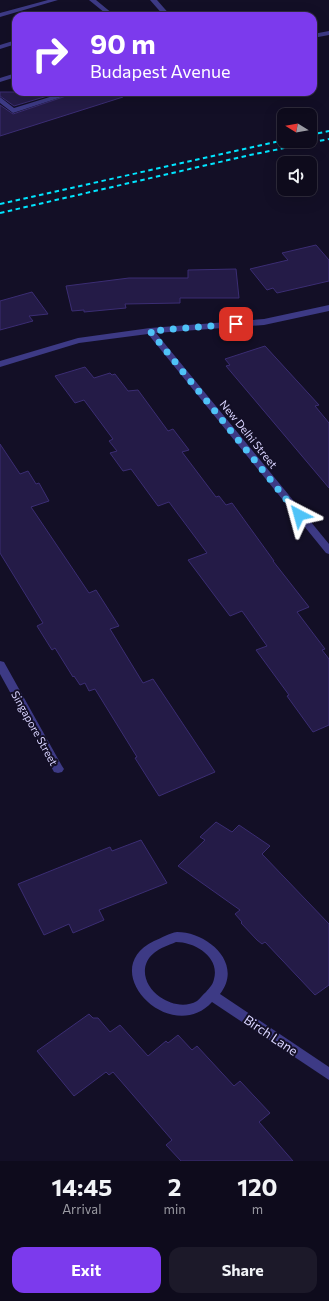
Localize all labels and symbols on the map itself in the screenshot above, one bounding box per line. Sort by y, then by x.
north arrow [277,108,317,148]
pin [219,307,253,341]
street label: New Delhi Street [218,397,281,471]
position arrow [278,494,320,536]
street label: Singapore Street [9,688,61,768]
street label: Birch Lane [241,1011,301,1059]

